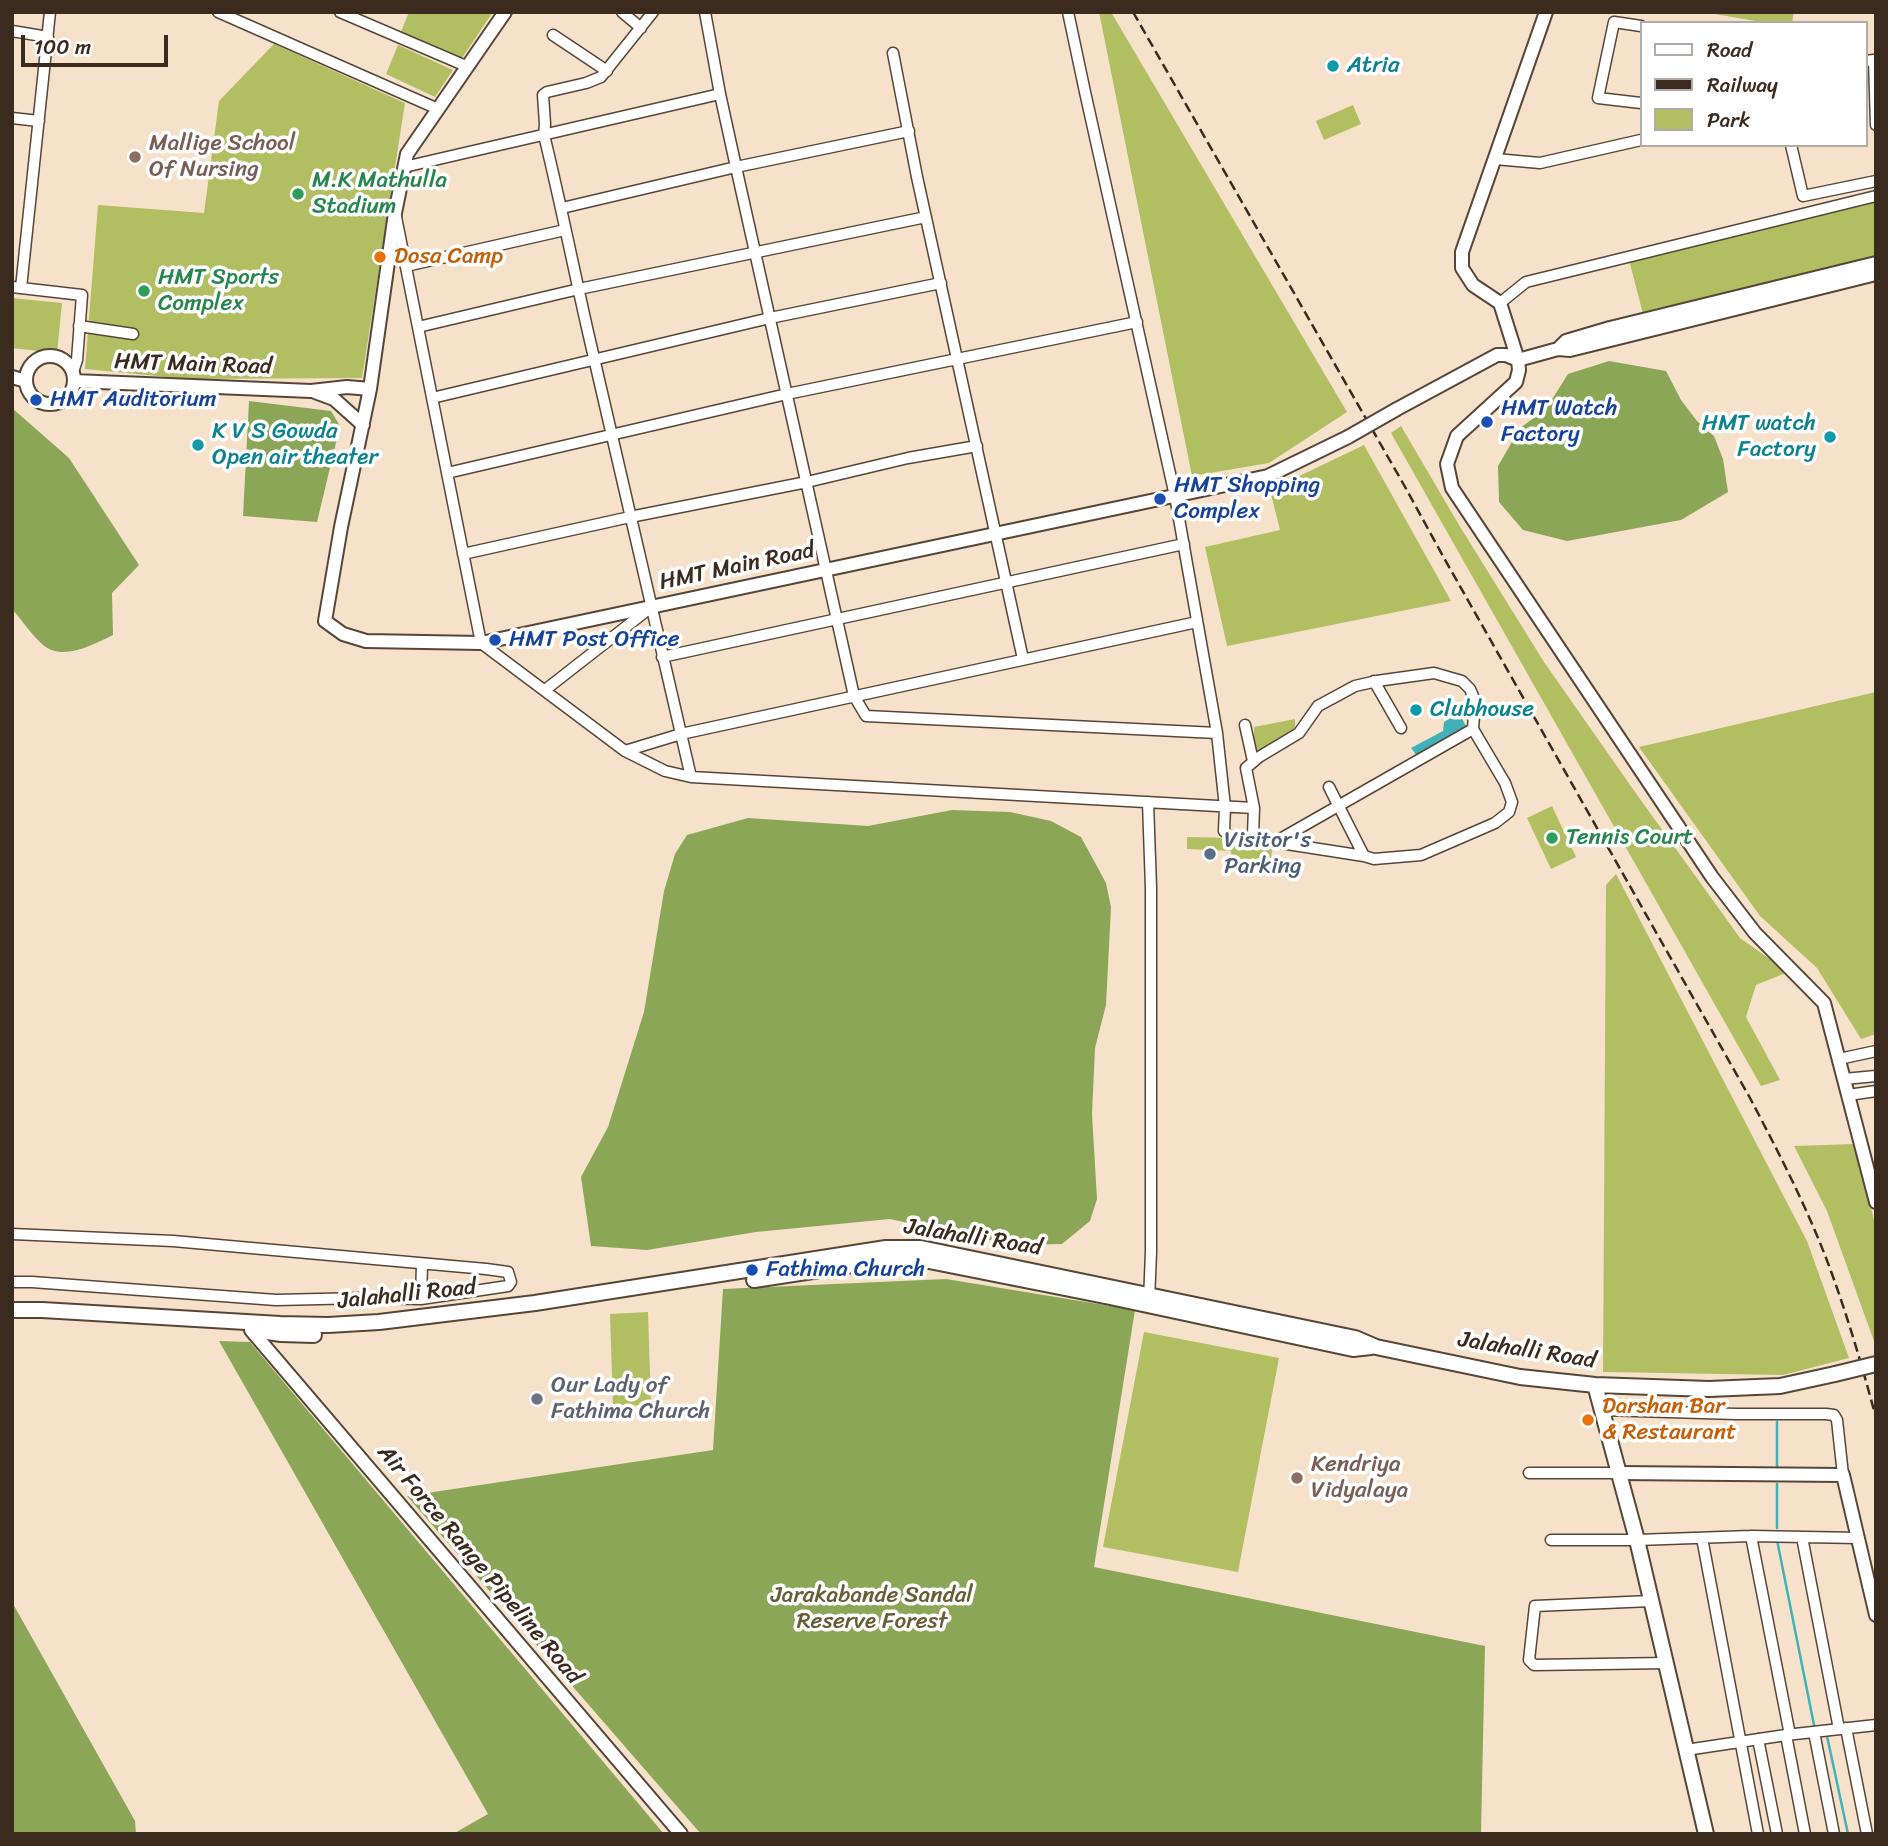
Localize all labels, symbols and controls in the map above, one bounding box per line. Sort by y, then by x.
scale bar [24,21,172,65]
legend [1640,21,1867,147]
text: 100 m [34,28,91,66]
text: Road [1707,31,1752,69]
place label: Atria [1347,52,1399,80]
marker: Atria [1325,58,1341,74]
text: Railway [1707,66,1778,104]
text: Park [1707,101,1750,139]
place label: Mallige School Of Nursing [149,130,295,184]
marker: Mallige School Of Nursing [127,149,143,165]
place label: M.K Mathulla Stadium [312,167,447,221]
marker: M.K Mathulla Stadium [290,186,306,202]
place label: Dosa Camp [394,243,503,271]
marker: Dosa Camp [372,249,388,265]
place label: HMT Sports Complex [158,264,279,318]
marker: HMT Sports Complex [136,283,152,299]
street label: HMT Main Road [114,348,272,382]
place label: HMT Auditorium [50,386,216,414]
marker: HMT Auditorium [28,392,44,408]
place label: HMT Watch Factory [1501,395,1617,449]
place label: HMT watch Factory [1702,410,1816,464]
marker: HMT Watch Factory [1479,414,1495,430]
place label: K V S Gowda Open air theater [212,418,378,472]
marker: HMT watch Factory [1822,429,1838,445]
marker: K V S Gowda Open air theater [190,437,206,453]
place label: HMT Shopping Complex [1174,472,1320,526]
marker: HMT Shopping Complex [1152,491,1168,507]
street label: HMT Main Road [657,537,817,597]
place label: HMT Post Office [509,626,680,654]
marker: HMT Post Office [487,632,503,648]
place label: Clubhouse [1430,696,1534,724]
marker: Clubhouse [1408,702,1424,718]
place label: Tennis Court [1566,824,1693,852]
place label: Visitor's Parking [1224,827,1311,881]
marker: Tennis Court [1544,830,1560,846]
marker: Visitor's Parking [1202,846,1218,862]
street label: Jalahalli Road [902,1214,1044,1262]
place label: Fathima Church [766,1256,925,1284]
marker: Fathima Church [744,1262,760,1278]
street label: Jalahalli Road [337,1274,477,1316]
street label: Jalahalli Road [1456,1327,1598,1375]
place label: Our Lady of Fathima Church [551,1372,710,1426]
marker: Our Lady of Fathima Church [529,1391,545,1407]
place label: Darshan Bar & Restaurant [1602,1393,1736,1447]
marker: Darshan Bar & Restaurant [1580,1412,1596,1428]
street label: Air Force Range Pipeline Road [371,1440,587,1690]
place label: Kendriya Vidyalaya [1311,1451,1408,1505]
marker: Kendriya Vidyalaya [1289,1470,1305,1486]
park label: Jarakabande Sandal Reserve Forest [771,1582,973,1636]

